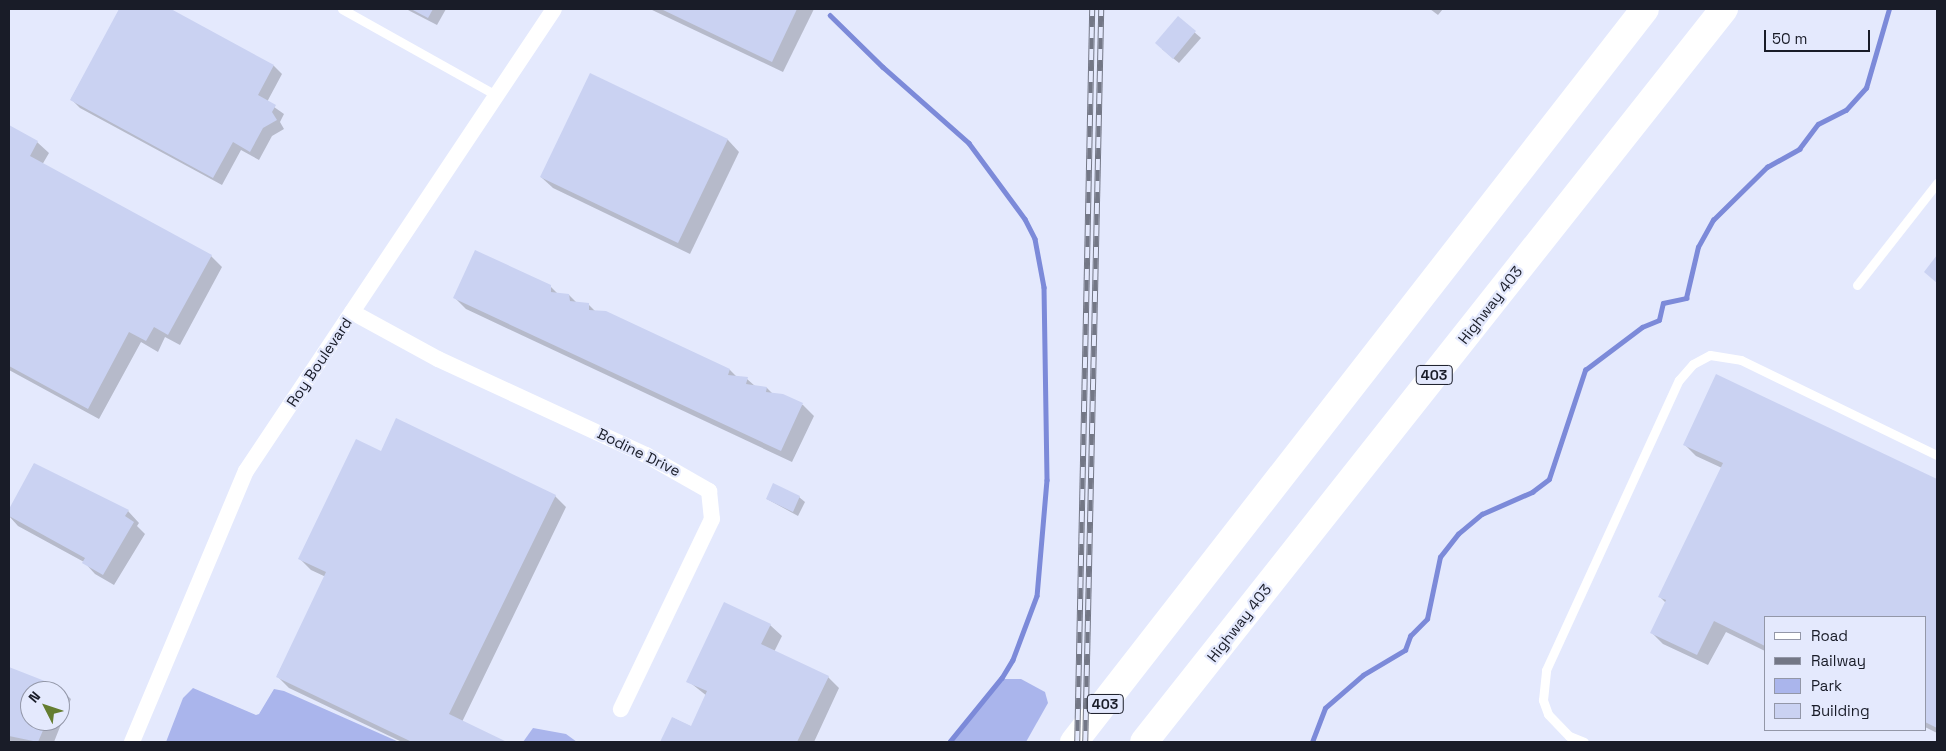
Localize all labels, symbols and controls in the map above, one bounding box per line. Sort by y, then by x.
scale bar [1766,20,1872,52]
text: 50 m [1772,29,1807,48]
street label: Highway 403 [1454,263,1526,347]
street label: Roy Boulevard [282,314,356,410]
road number: 403 [1415,364,1453,386]
street label: Bodine Drive [594,424,684,480]
street label: Highway 403 [1203,581,1275,665]
legend [1764,616,1926,731]
text: Road [1811,626,1848,645]
text: Railway [1811,651,1866,670]
text: Park [1811,676,1842,695]
north arrow [20,681,70,731]
text: N [25,687,44,706]
road number: 403 [1086,692,1124,716]
text: Building [1811,701,1870,720]

